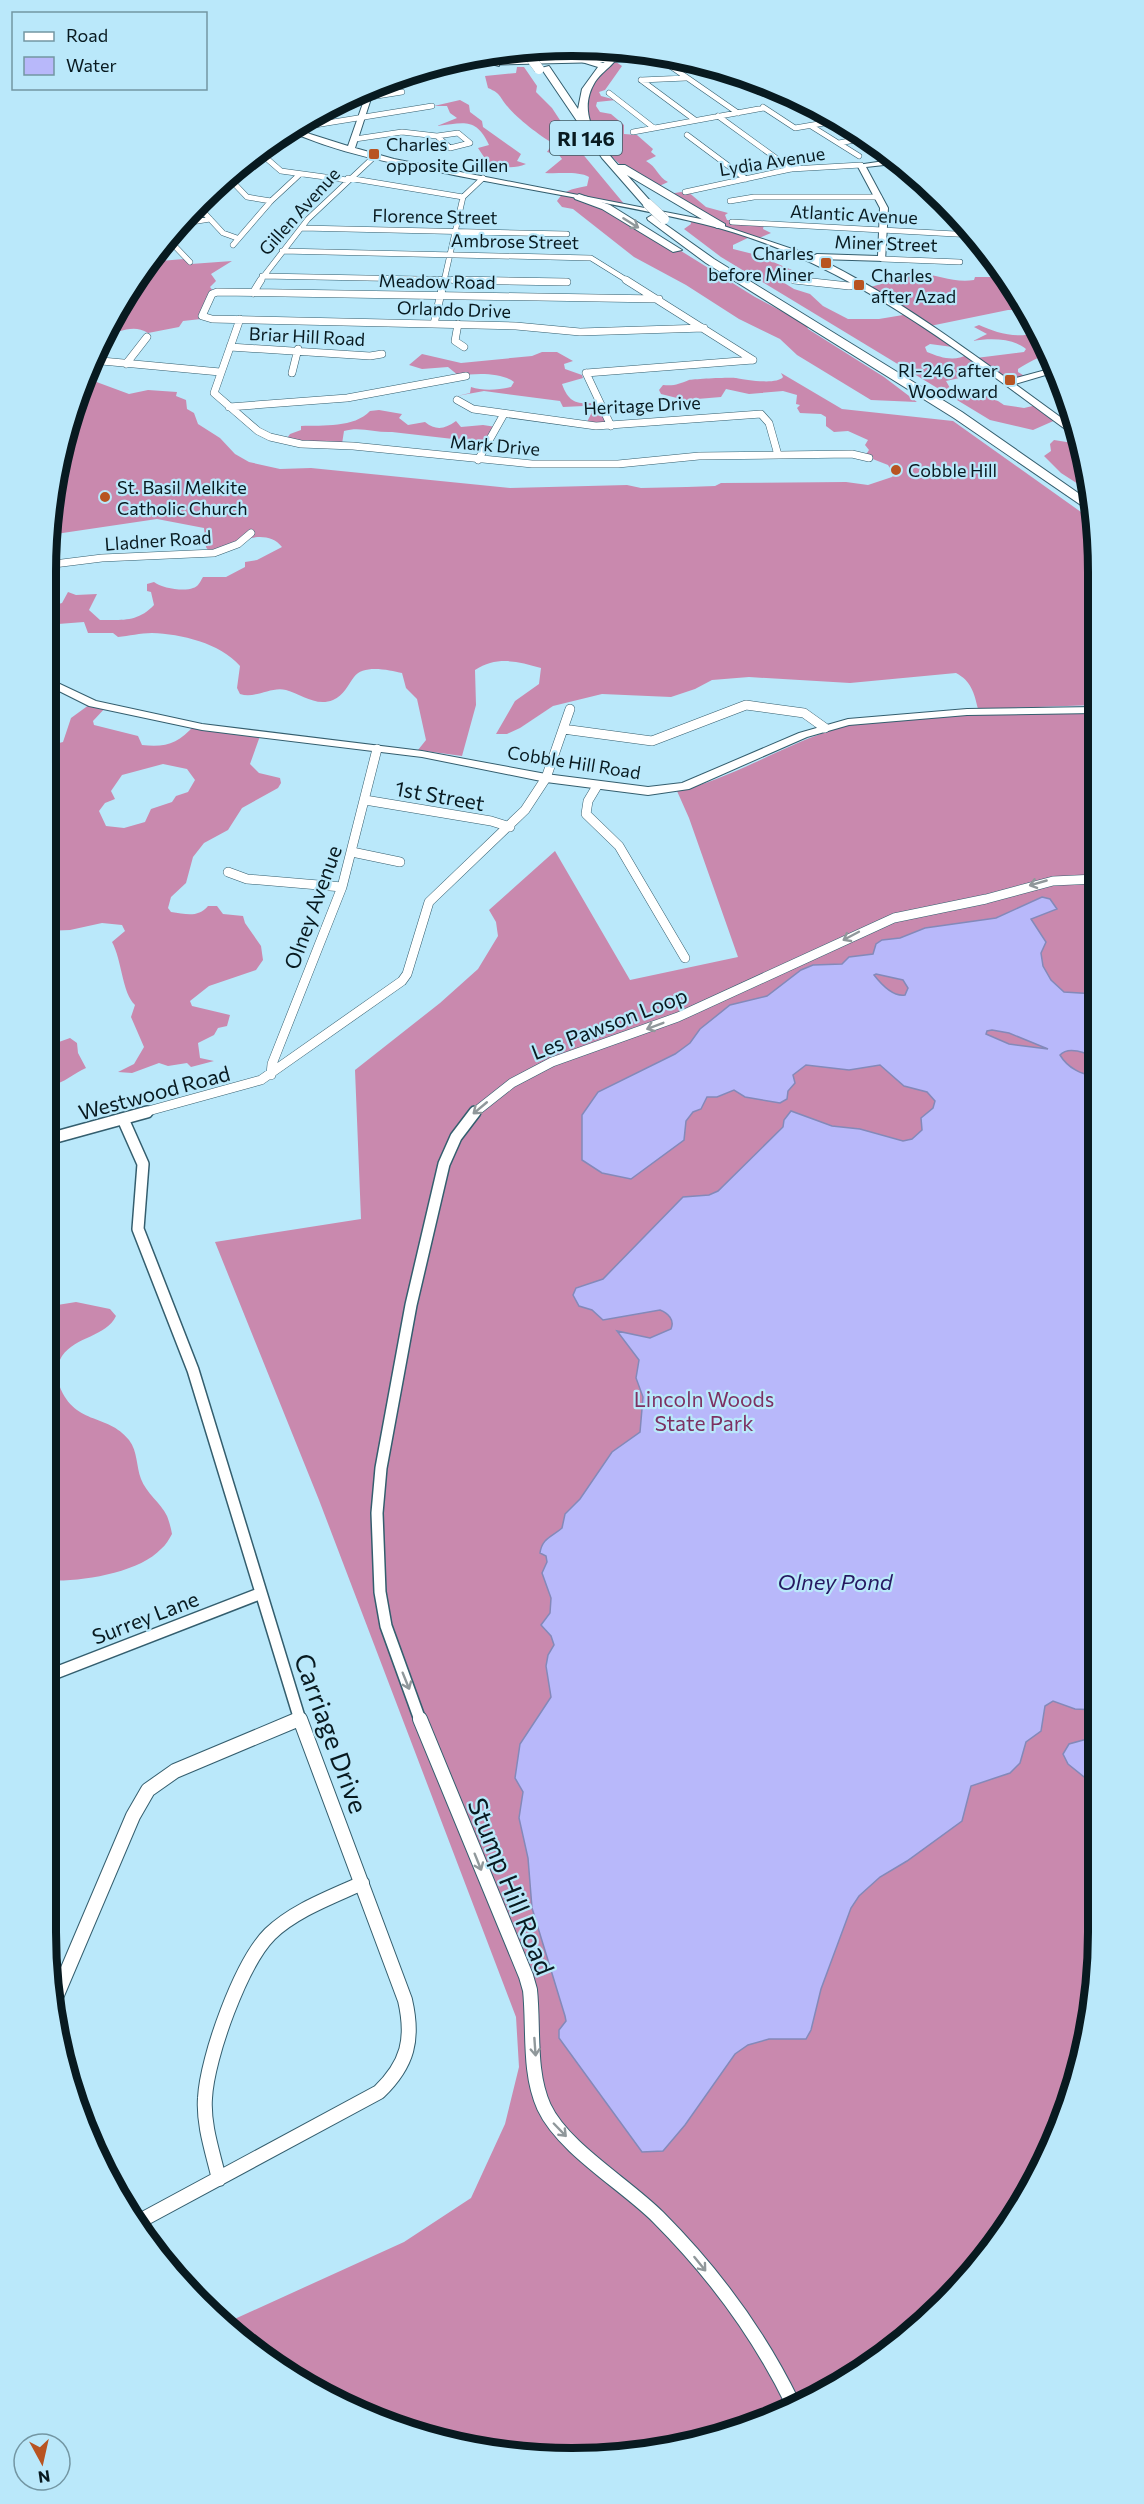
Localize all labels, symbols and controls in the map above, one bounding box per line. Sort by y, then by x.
legend [12,12,207,90]
text: Road [66,24,108,46]
text: Water [66,54,117,76]
road number: RI 146 [550,121,622,155]
place label: Charles opposite Gillen [386,133,508,176]
street label: Lydia Avenue [718,142,826,180]
marker: Charles opposite Gillen [367,147,381,161]
street label: Gillen Avenue [254,163,344,259]
street label: Atlantic Avenue [790,200,918,228]
street label: Florence Street [372,204,498,228]
one-way arrow [623,216,640,229]
street label: Ambrose Street [451,229,579,253]
street label: Miner Street [834,230,938,256]
place label: Charles before Miner [708,242,814,285]
marker: Charles before Miner [819,256,833,270]
place label: Charles after Azad [871,264,956,307]
street label: Meadow Road [378,269,496,293]
marker: Charles after Azad [852,278,866,292]
street label: Orlando Drive [397,296,511,322]
street label: Briar Hill Road [248,322,366,350]
place label: RI-246 after Woodward [898,359,998,402]
marker: RI-246 after Woodward [1003,373,1017,387]
street label: Heritage Drive [583,391,701,419]
street label: Mark Drive [449,430,541,460]
place label: Cobble Hill [908,459,997,481]
marker: Cobble Hill [889,463,903,477]
place label: St. Basil Melkite Catholic Church [117,476,248,519]
marker: St. Basil Melkite Catholic Church [98,490,112,504]
street label: Lladner Road [104,525,212,555]
street label: Cobble Hill Road [506,741,642,783]
street label: 1st Street [393,775,487,815]
street label: Olney Avenue [278,842,346,972]
one-way arrow [1029,878,1048,889]
one-way arrow [843,930,860,942]
street label: Les Pawson Loop [527,982,691,1064]
one-way arrow [646,1021,665,1032]
street label: Westwood Road [75,1060,233,1124]
one-way arrow [472,1101,488,1114]
park label: Lincoln Woods State Park [634,1386,774,1435]
water label: Olney Pond [778,1568,894,1595]
street label: Surrey Lane [88,1585,202,1649]
street label: Carriage Drive [289,1649,375,1817]
one-way arrow [401,1672,412,1690]
street label: Stump Hill Road [462,1793,562,1979]
one-way arrow [473,1853,484,1871]
one-way arrow [530,2036,541,2056]
one-way arrow [552,2122,567,2137]
one-way arrow [693,2256,707,2271]
north arrow [12,2432,72,2492]
text: N [37,2467,51,2488]

